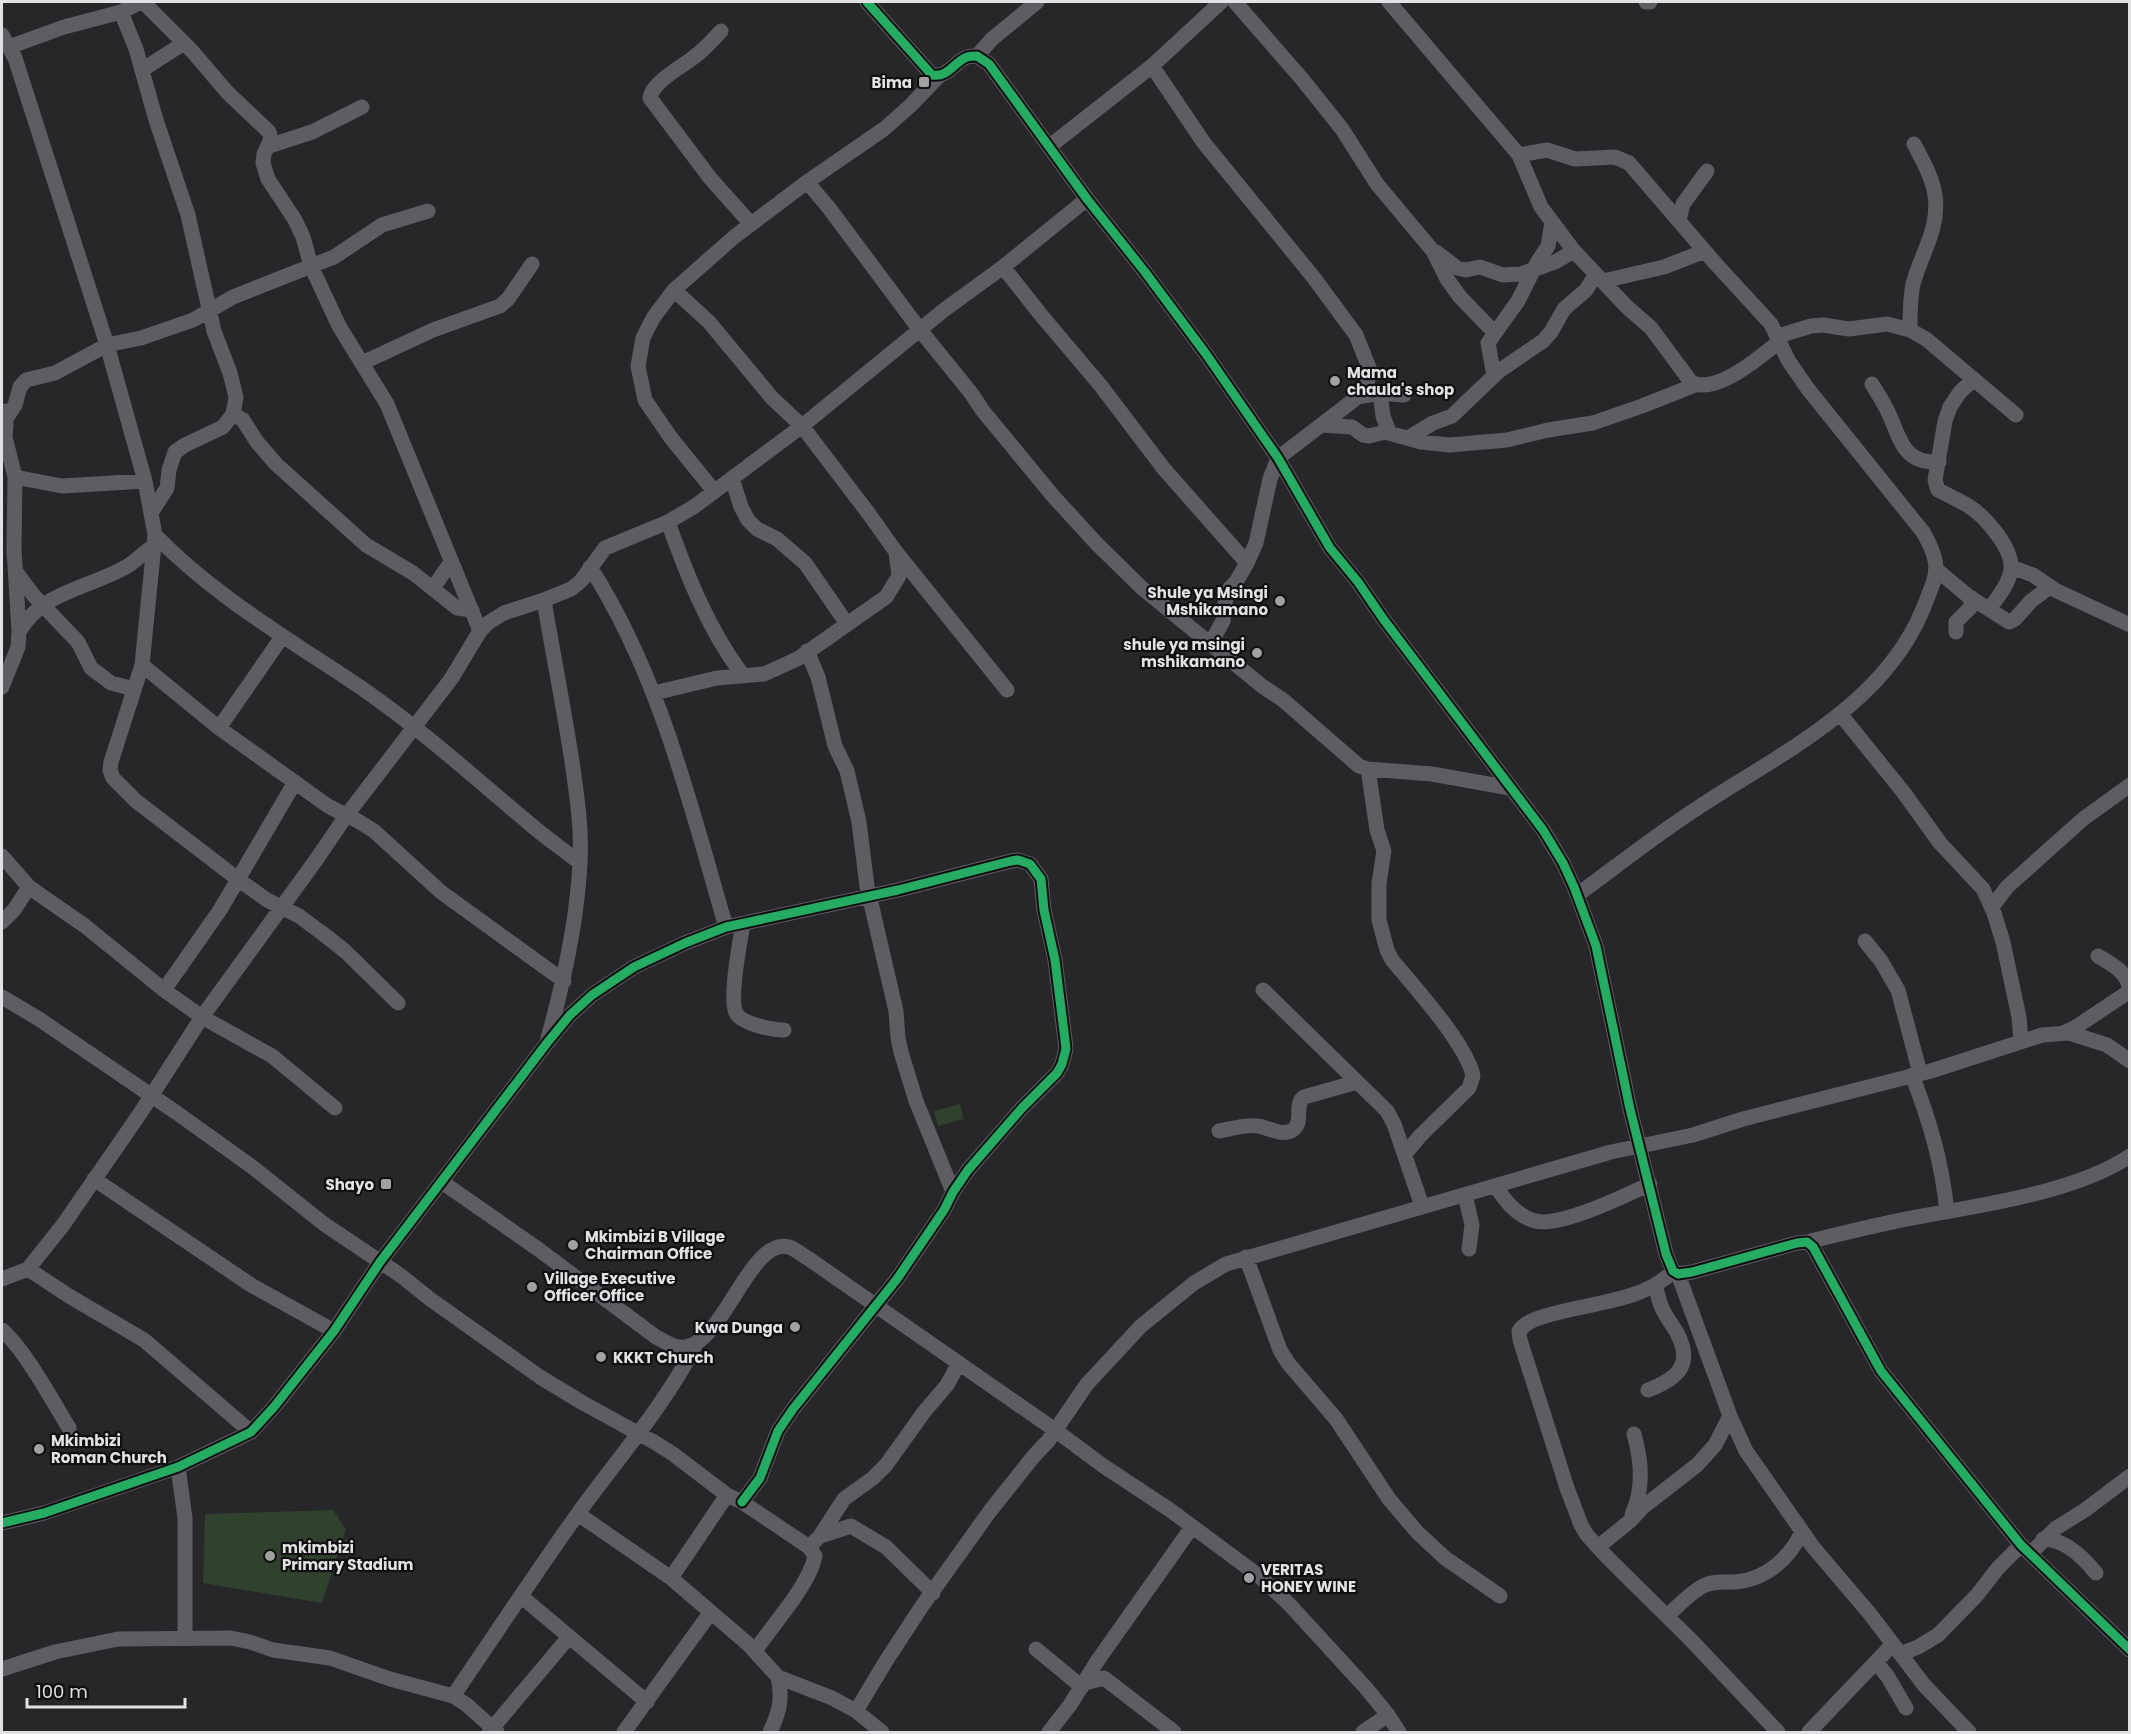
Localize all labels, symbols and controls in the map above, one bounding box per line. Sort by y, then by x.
place label: Bima [872,72,912,93]
marker: Bima [917,75,931,89]
place label: Mama chaula's shop [1347,362,1454,400]
marker: Mama chaula's shop [1328,374,1342,388]
place label: Shule ya Msingi Mshikamano [1148,582,1268,620]
marker: Shule ya Msingi Mshikamano [1273,594,1287,608]
place label: shule ya msingi mshikamano [1123,634,1245,672]
marker: shule ya msingi mshikamano [1250,646,1264,660]
place label: Shayo [325,1174,374,1195]
marker: Shayo [379,1177,393,1191]
place label: Mkimbizi B Village Chairman Office [585,1226,725,1264]
marker: Mkimbizi B Village Chairman Office [566,1238,580,1252]
place label: Village Executive Officer Office [544,1268,676,1306]
marker: Village Executive Officer Office [525,1280,539,1294]
place label: Kwa Dunga [695,1317,783,1338]
marker: Kwa Dunga [788,1320,802,1334]
place label: KKKT Church [613,1347,714,1368]
marker: KKKT Church [594,1350,608,1364]
place label: Mkimbizi Roman Church [51,1430,167,1468]
marker: Mkimbizi Roman Church [32,1442,46,1456]
place label: mkimbizi Primary Stadium [282,1537,414,1575]
marker: mkimbizi Primary Stadium [263,1549,277,1563]
place label: VERITAS HONEY WINE [1261,1559,1356,1597]
marker: VERITAS HONEY WINE [1242,1571,1256,1585]
scale bar [27,1671,184,1709]
text: 100 m [36,1679,88,1704]

